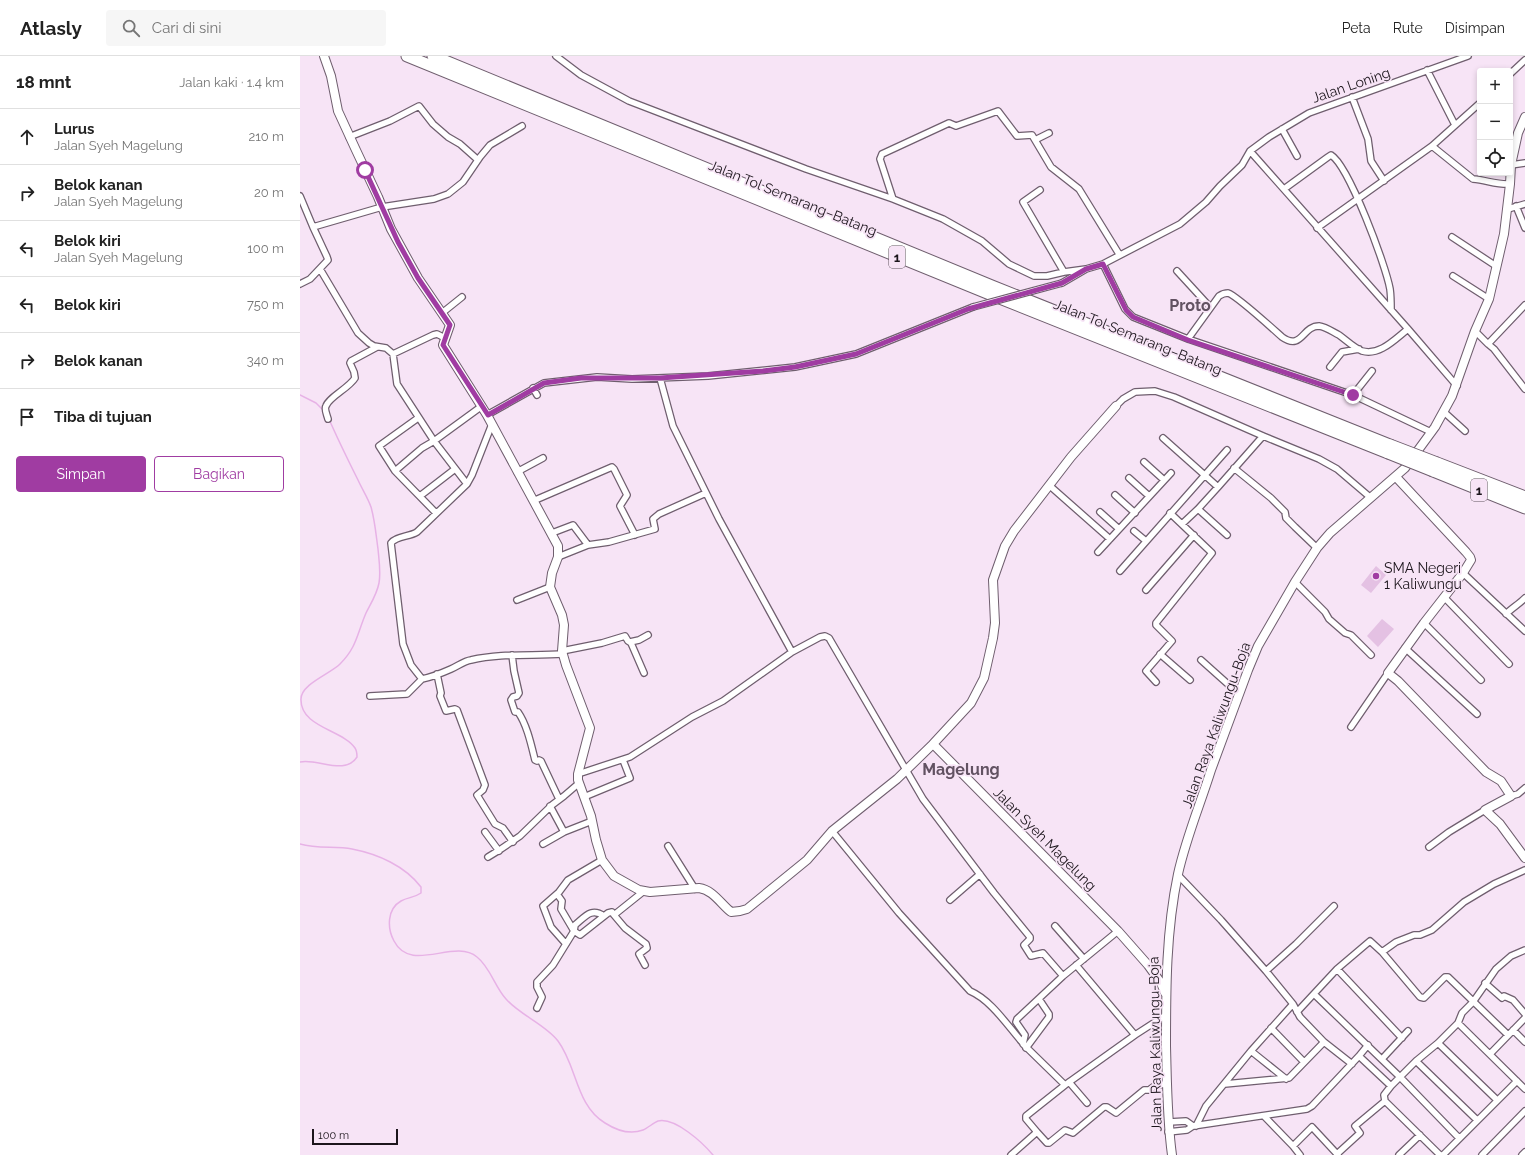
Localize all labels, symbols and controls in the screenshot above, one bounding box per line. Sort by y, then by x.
search box [106,10,386,46]
text: Atlasly [20,17,82,39]
icon: search [120,17,142,39]
text: Cari di sini [152,19,222,37]
text: Peta [1342,20,1371,36]
text: Rute [1393,20,1423,36]
text: Disimpan [1445,20,1505,36]
street label: Jalan Loning [1310,64,1392,106]
map controls [1477,68,1513,176]
button: + [1477,68,1513,104]
text: 18 mnt [16,72,71,92]
text: Jalan kaki · 1.4 km [179,75,284,90]
button: − [1477,104,1513,140]
text: Lurus [54,120,95,138]
icon: ahead [16,126,38,148]
text: 210 m [248,129,284,144]
text: Jalan Syeh Magelung [54,138,183,153]
button: locate [1477,140,1513,176]
street label: Jalan Tol Semarang–Batang [707,157,879,239]
route start [356,161,374,179]
text: Belok kanan [54,176,143,194]
icon: right [16,182,38,204]
text: 20 m [254,185,284,200]
text: Jalan Syeh Magelung [54,194,183,209]
text: Belok kiri [54,232,121,250]
icon: left [16,238,38,260]
text: 100 m [247,241,284,256]
road number: 1 [889,246,905,268]
text: Jalan Syeh Magelung [54,250,183,265]
icon: left [16,294,38,316]
text: Belok kiri [54,296,121,314]
street label: Jalan Tol Semarang–Batang [1052,296,1224,378]
district label: Proto [1169,296,1211,315]
text: 750 m [247,297,284,312]
icon: right [16,350,38,372]
text: Belok kanan [54,352,143,370]
text: 340 m [247,353,284,368]
route end [1344,386,1362,404]
icon: arrive [16,406,38,428]
text: Tiba di tujuan [54,408,152,426]
button: Simpan [16,456,146,492]
button: Bagikan [154,456,284,492]
road number: 1 [1471,479,1487,501]
place label: SMA Negeri 1 Kaliwungu [1384,560,1462,592]
marker: SMA Negeri 1 Kaliwungu [1371,571,1381,581]
street label: Jalan Raya Kaliwungu-Boja [1179,640,1253,810]
district label: Magelung [922,760,1000,779]
street label: Jalan Syeh Magelung [990,784,1100,894]
street label: Jalan Raya Kaliwungu-Boja [1145,956,1165,1132]
scale bar [312,1127,398,1146]
text: 100 m [318,1129,349,1142]

